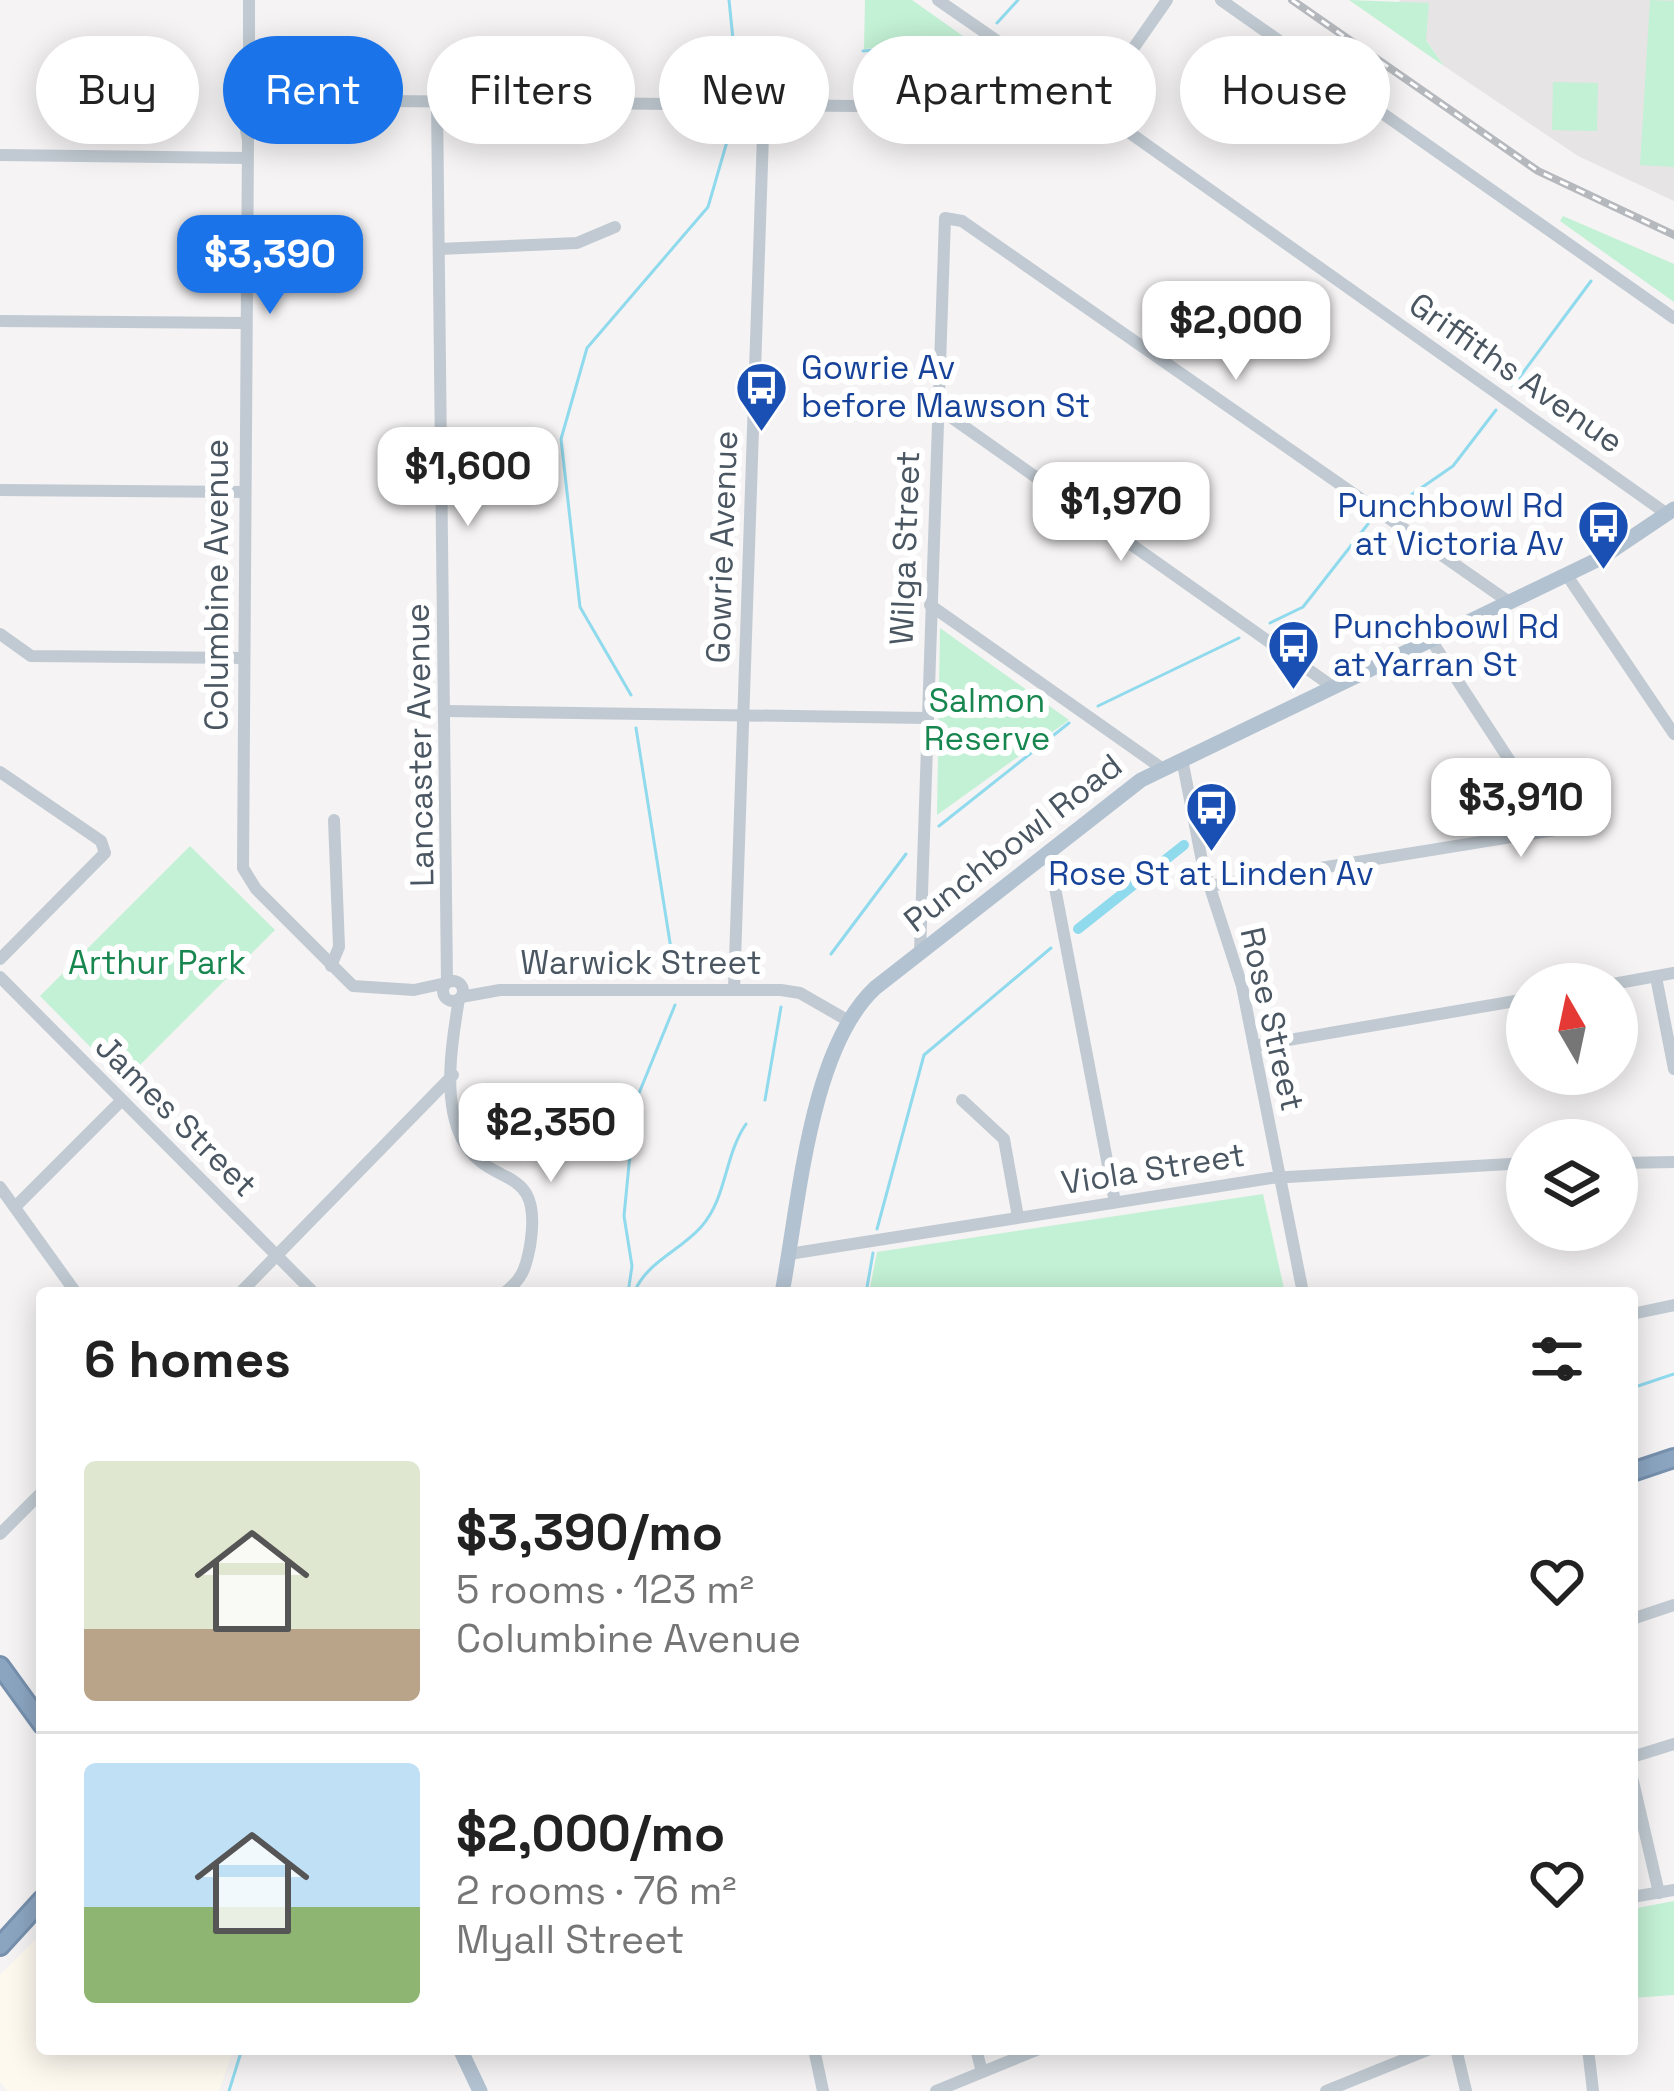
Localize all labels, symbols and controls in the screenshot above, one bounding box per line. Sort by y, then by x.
chip: Buy [36,36,199,144]
chip: Rent [223,36,403,144]
chip: Filters [427,36,635,144]
chip: New [659,36,829,144]
chip: Apartment [853,36,1156,144]
chip: House [1180,36,1390,144]
pin: $3,390 [172,215,368,317]
text: $3,390 [204,229,336,278]
pin: $2,000 [1138,281,1334,383]
street label: Griffiths Avenue [1401,283,1631,463]
text: $2,000 [1169,295,1303,344]
place label: Gowrie Av before Mawson St [801,347,1091,427]
bus stop icon: Gowrie Av before Mawson St [734,359,790,433]
pin: $1,600 [370,427,566,529]
street label: Gowrie Avenue [697,430,747,664]
street label: Columbine Avenue [196,439,238,731]
text: $1,600 [405,441,531,490]
street label: Wilga Street [881,450,929,646]
pin: $1,970 [1023,462,1219,564]
text: $1,970 [1060,476,1182,525]
place label: Punchbowl Rd at Victoria Av [1337,485,1564,565]
bus stop icon: Punchbowl Rd at Victoria Av [1575,497,1631,571]
street label: Lancaster Avenue [397,603,443,887]
place label: Punchbowl Rd at Yarran St [1333,606,1560,686]
bus stop icon: Punchbowl Rd at Yarran St [1266,618,1322,692]
park label: Salmon Reserve [924,680,1050,760]
street label: Punchbowl Road [895,745,1131,941]
pin: $3,910 [1423,758,1619,860]
text: $3,910 [1458,772,1584,821]
bus stop icon: Rose St at Linden Av [1183,779,1239,853]
place label: Rose St at Linden Av [1048,853,1374,895]
street label: Rose Street [1230,923,1314,1115]
park label: Arthur Park [68,942,246,984]
street label: Warwick Street [520,942,762,984]
north arrow [1506,963,1638,1095]
map controls [1506,963,1638,1251]
street label: James Street [86,1026,266,1206]
pin: $2,350 [453,1083,649,1185]
text: $2,350 [486,1097,616,1146]
button: layers [1506,1119,1638,1251]
street label: Viola Street [1058,1134,1248,1204]
icon: filters [1524,1326,1590,1392]
text: 6 homes [84,1327,291,1392]
text: $3,390/mo [456,1500,723,1565]
icon: home [180,1509,324,1653]
icon: heart [1524,1548,1590,1614]
text: 5 rooms · 123 m² [456,1565,754,1614]
text: Columbine Avenue [456,1614,801,1663]
text: $2,000/mo [456,1801,725,1866]
icon: home [180,1811,324,1955]
icon: heart [1524,1850,1590,1916]
text: 2 rooms · 76 m² [456,1866,737,1915]
text: Myall Street [456,1915,684,1964]

